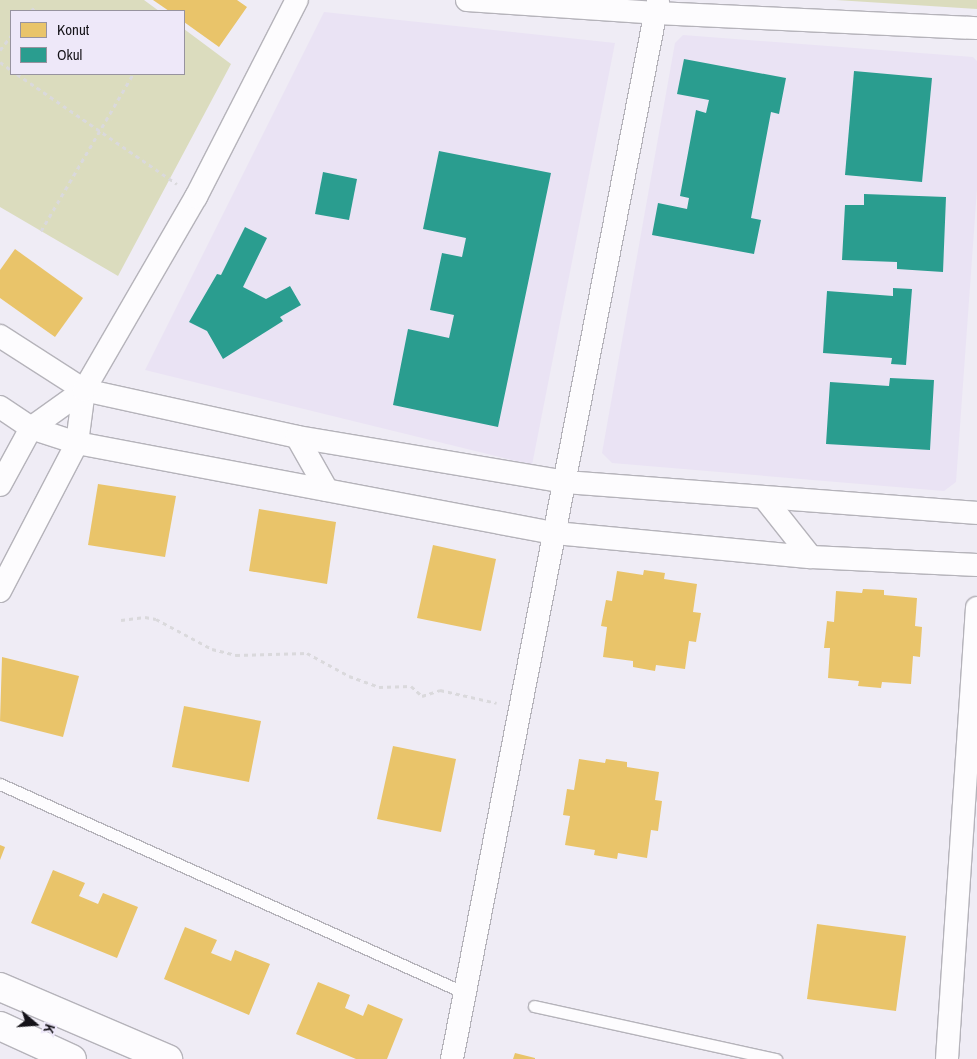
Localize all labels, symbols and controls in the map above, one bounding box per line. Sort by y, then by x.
legend [10,10,185,75]
text: Konut [57,19,89,40]
text: Okul [57,44,82,65]
north arrow [10,999,60,1049]
text: K [39,1022,59,1035]

